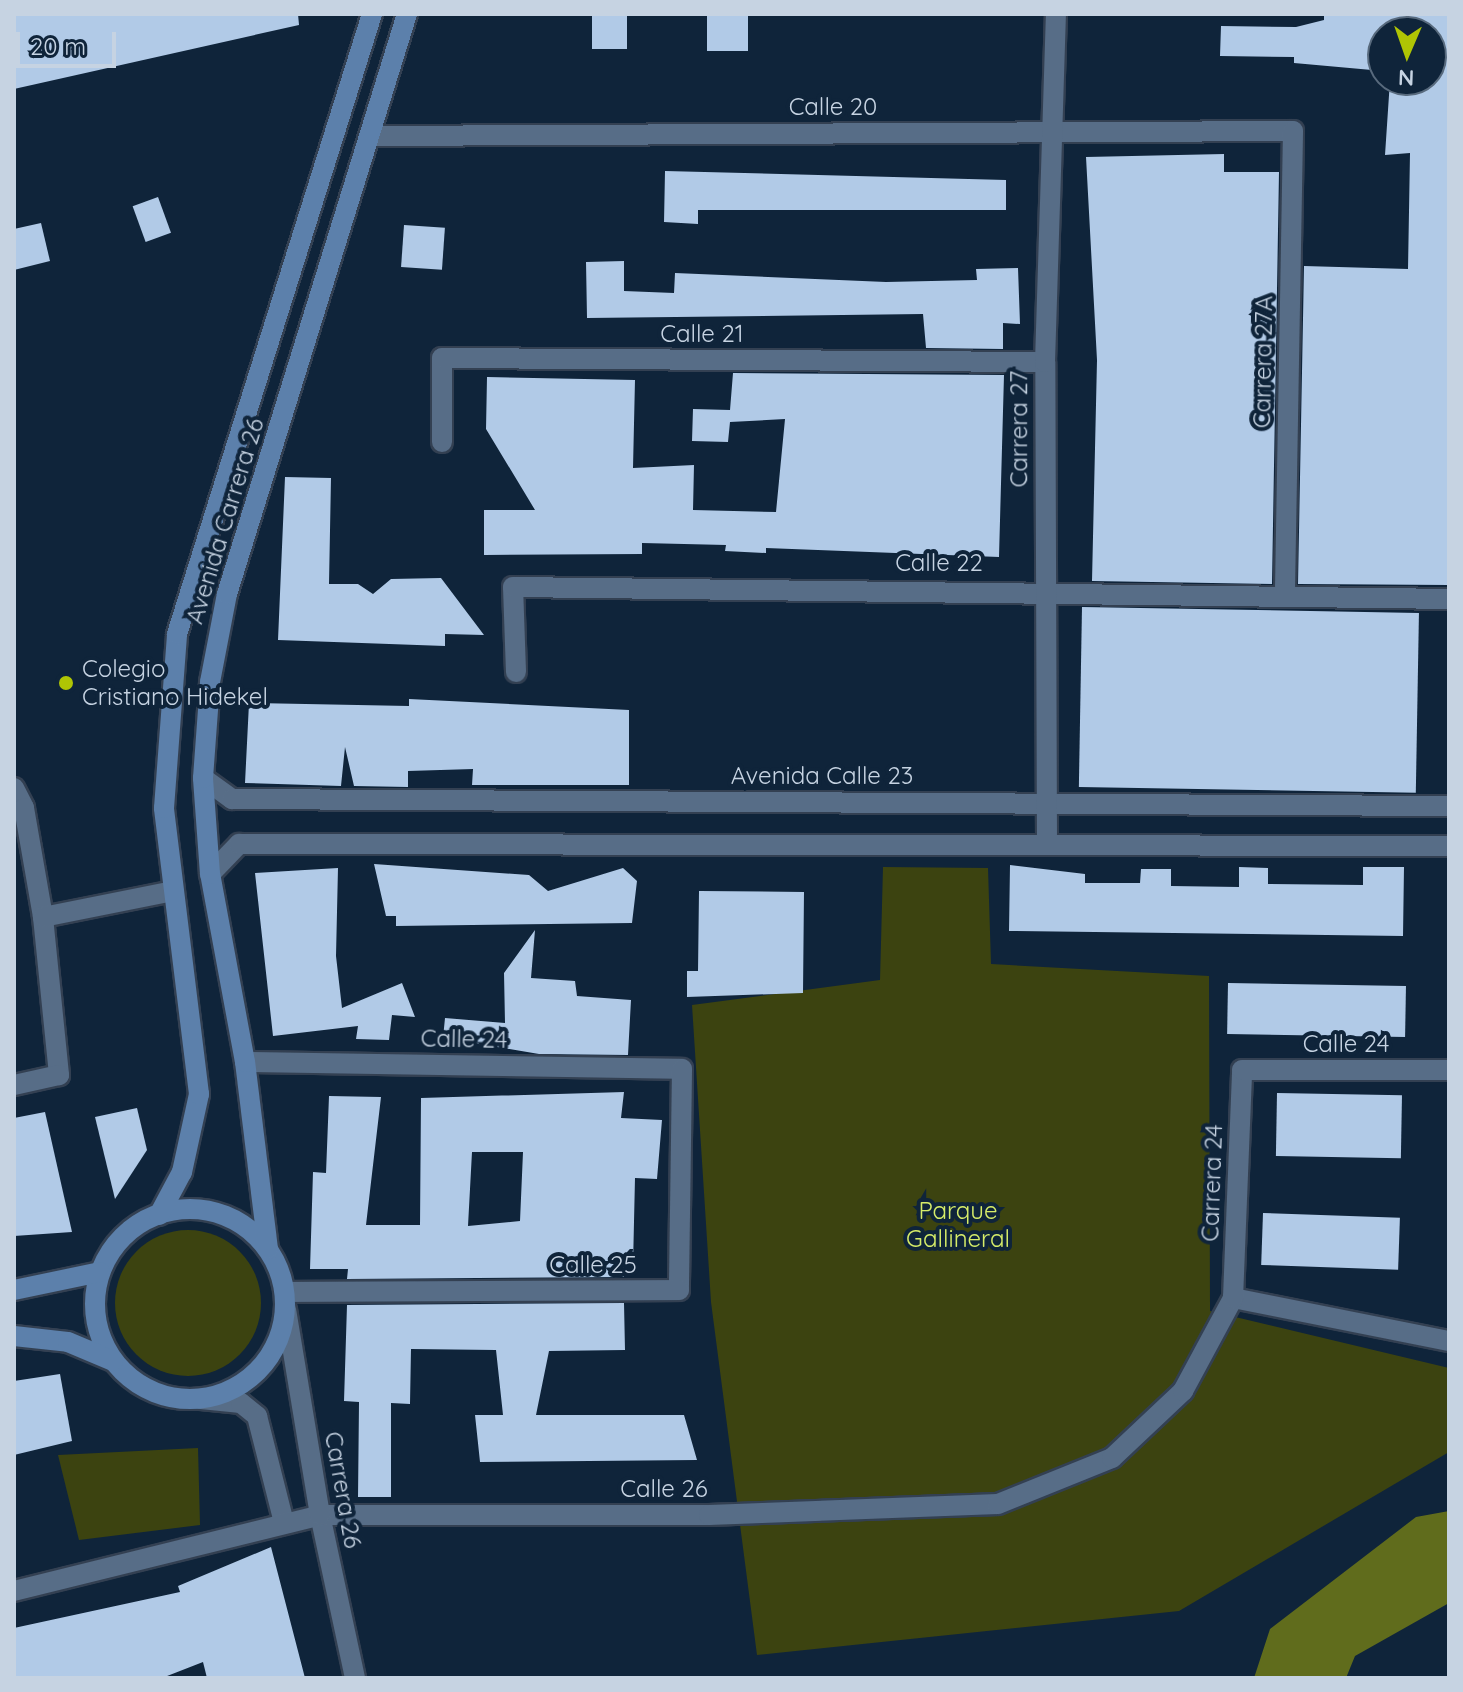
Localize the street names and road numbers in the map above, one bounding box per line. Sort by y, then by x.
street label: Calle 20 [789,93,877,121]
street label: Carrera 27A [1247,296,1279,428]
street label: Calle 21 [660,320,744,348]
street label: Carrera 27 [1005,371,1033,487]
street label: Avenida Carrera 26 [180,415,270,627]
street label: Calle 22 [895,549,983,577]
street label: Avenida Calle 23 [731,762,913,790]
street label: Calle 24 [420,1024,508,1054]
street label: Calle 24 [1303,1030,1389,1058]
street label: Carrera 24 [1196,1124,1228,1242]
street label: Calle 25 [549,1251,637,1279]
street label: Carrera 26 [319,1429,367,1551]
street label: Calle 26 [620,1475,708,1503]

